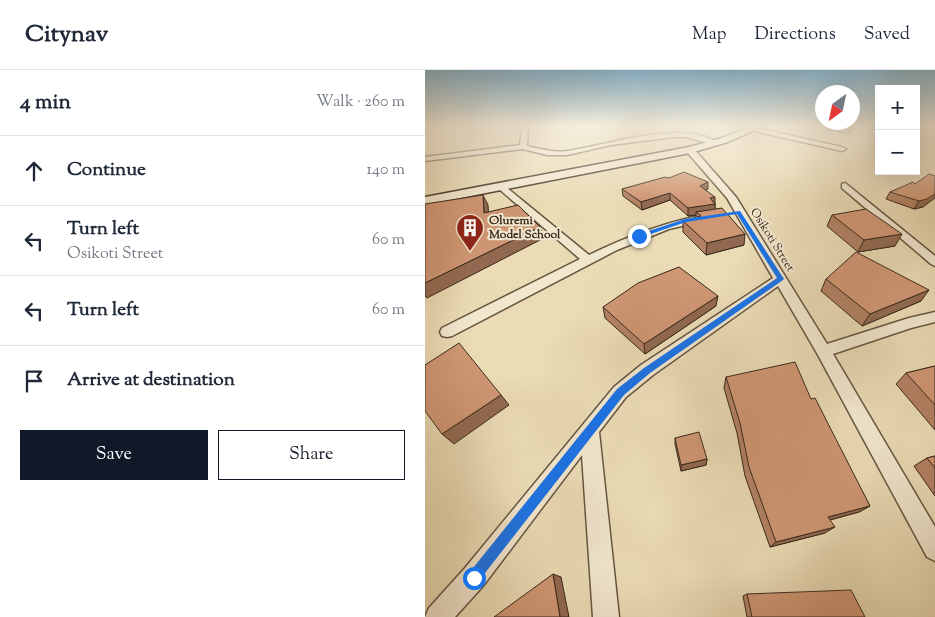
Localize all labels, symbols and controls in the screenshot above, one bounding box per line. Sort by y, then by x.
text: Citynav [25,18,108,52]
text: Map [692,22,727,48]
text: Directions [755,22,836,48]
text: Saved [864,22,910,48]
north arrow [815,85,860,130]
map controls [875,85,920,175]
button: + [875,85,920,130]
text: 4 min [20,88,71,118]
text: Walk · 260 m [316,91,405,114]
button: − [875,130,920,175]
icon: ahead [20,157,48,185]
text: Continue [67,157,146,184]
text: 140 m [367,159,405,182]
street label: Osikoti Street [745,205,799,275]
place label: Oluremi Model School [488,212,561,244]
building icon: Oluremi Model School [455,213,485,252]
text: Turn left [67,216,139,243]
route end [628,225,651,248]
icon: left [20,227,48,255]
text: 60 m [372,229,405,252]
text: Osikoti Street [67,243,163,266]
icon: left [20,297,48,325]
text: Turn left [67,297,139,324]
text: 60 m [372,299,405,322]
icon: arrive [20,367,48,395]
text: Arrive at destination [67,367,235,394]
button: Save [20,430,208,480]
button: Share [218,430,405,480]
route start [463,567,486,590]

